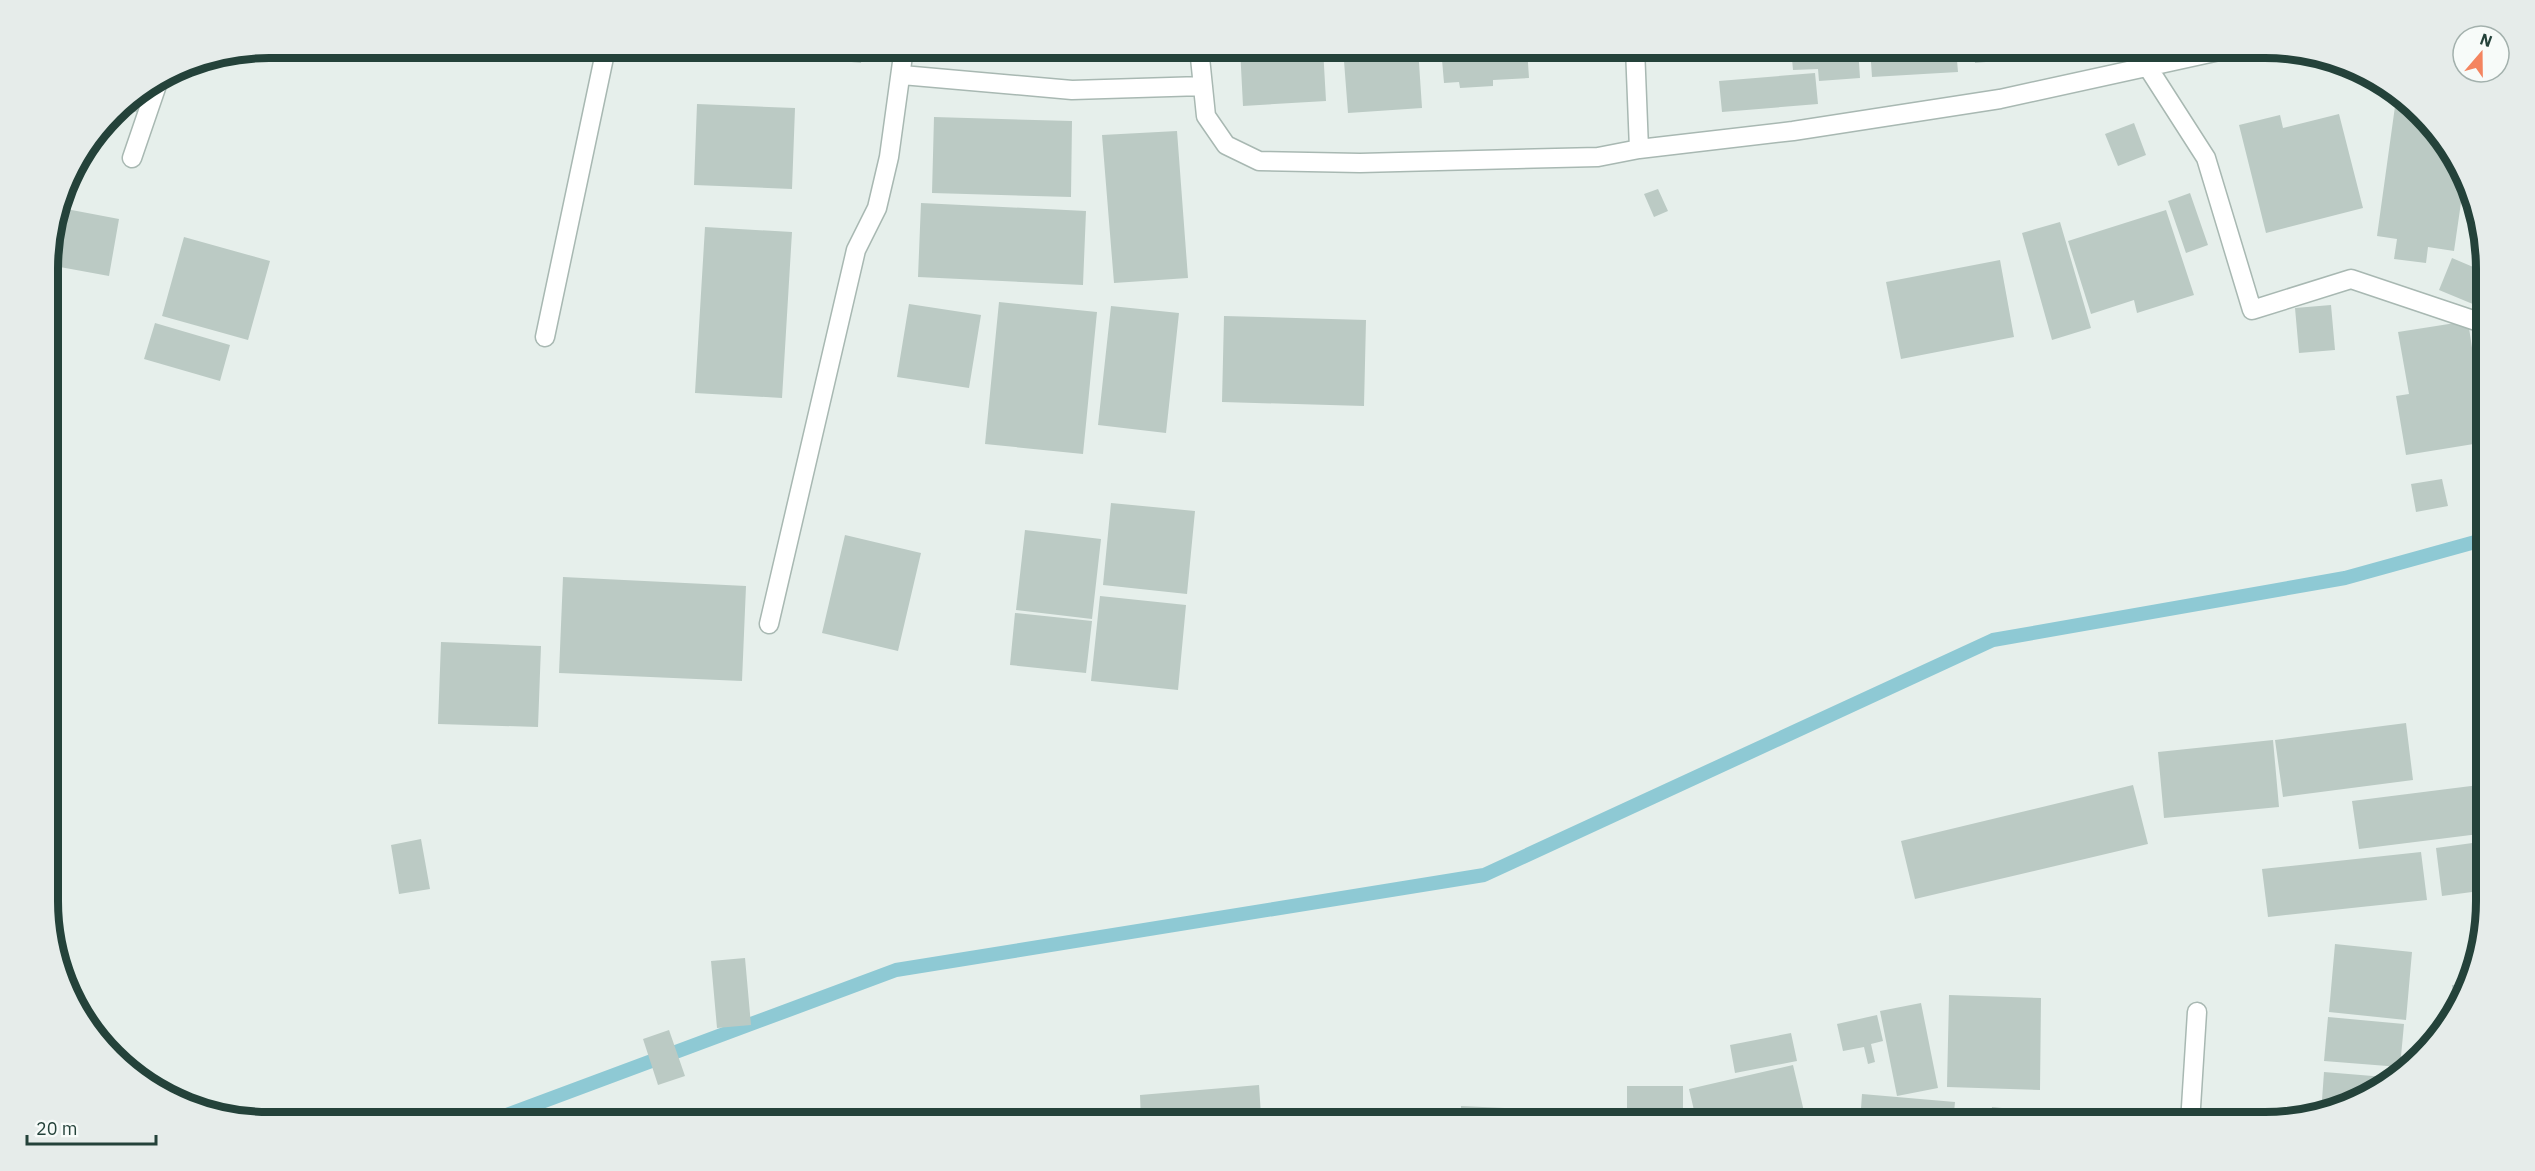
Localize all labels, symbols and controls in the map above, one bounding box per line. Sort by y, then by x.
north arrow [2451,24,2511,84]
text: N [2477,29,2495,51]
scale bar [27,1108,156,1146]
text: 20 m [36,1117,78,1140]

